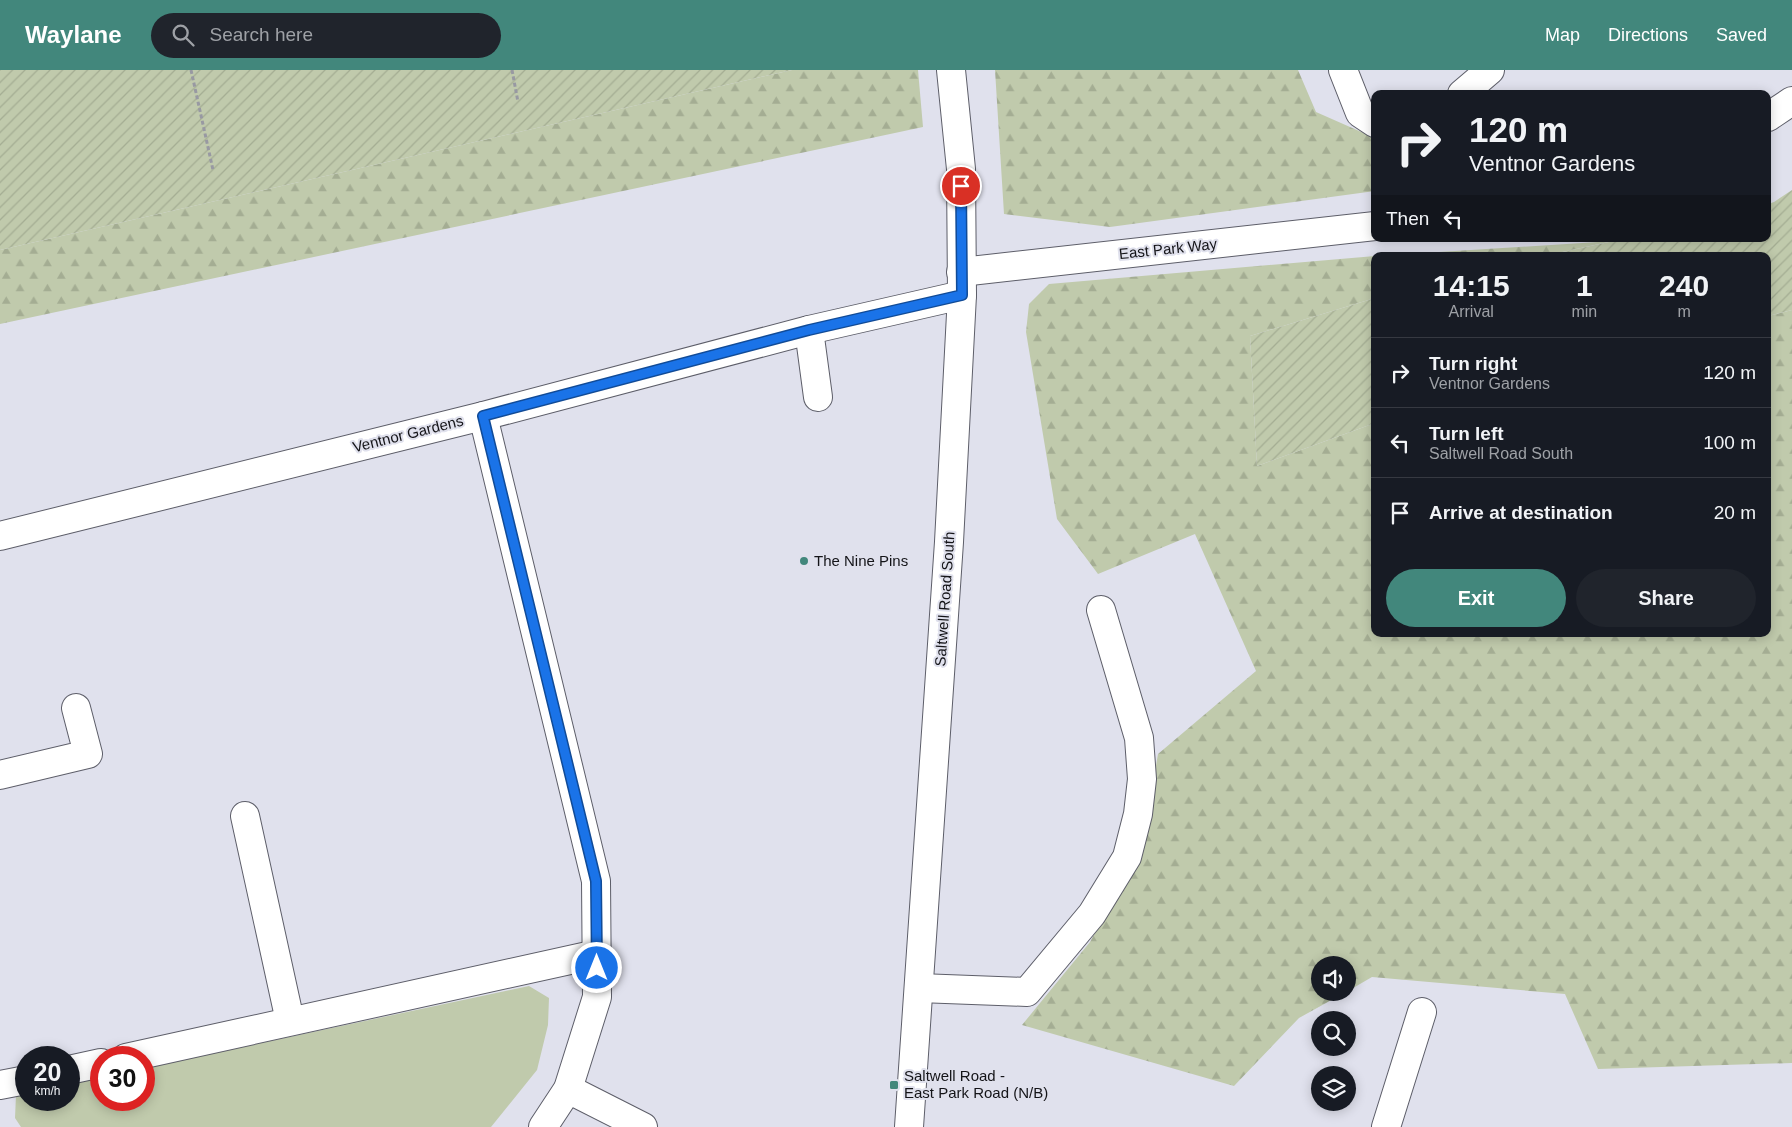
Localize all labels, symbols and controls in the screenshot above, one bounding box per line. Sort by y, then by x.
search box [151,13,501,58]
text: Waylane [25,21,121,48]
icon: search [169,21,197,49]
text: Search here [209,24,313,45]
text: Map [1545,25,1580,45]
text: Directions [1608,25,1688,45]
text: Saved [1716,25,1767,45]
icon: right [1386,110,1451,175]
text: 120 m [1469,110,1568,149]
text: Ventnor Gardens [1469,151,1635,176]
pin [940,165,982,207]
icon: arrive [947,172,975,200]
icon: left [1439,205,1467,233]
text: Then [1386,208,1429,229]
street label: East Park Way [1118,235,1218,262]
text: 14:15 [1433,269,1510,302]
text: 1 [1576,269,1593,302]
text: 240 [1659,269,1709,302]
text: Arrival [1449,303,1494,320]
text: min [1571,303,1597,320]
text: m [1677,303,1691,320]
text: Turn right [1429,353,1517,374]
icon: right [1386,359,1414,387]
text: 120 m [1703,362,1756,383]
text: Ventnor Gardens [1429,375,1550,392]
street label: Ventnor Gardens [351,412,465,455]
text: Turn left [1429,423,1504,444]
icon: left [1386,429,1414,457]
text: 100 m [1703,432,1756,453]
text: Saltwell Road South [1429,445,1573,462]
icon: arrive [1386,499,1414,527]
text: Arrive at destination [1429,502,1613,523]
text: 20 m [1714,502,1756,523]
street label: Saltwell Road South [931,531,958,667]
place label: The Nine Pins [814,552,908,569]
marker: The Nine Pins [798,555,810,567]
button: Exit [1386,569,1566,627]
button: Share [1576,569,1756,627]
position arrow [570,941,622,993]
map controls [1311,956,1356,1111]
button: sound [1311,956,1356,1001]
button: search [1311,1011,1356,1056]
speed limit sign: 30 [90,1046,155,1111]
text: 20 [34,1058,61,1086]
button: layers [1311,1066,1356,1111]
place label: Saltwell Road - East Park Road (N/B) [904,1067,1048,1101]
marker: Saltwell Road - East Park Road (N/B) [888,1079,900,1091]
text: km/h [34,1084,61,1098]

